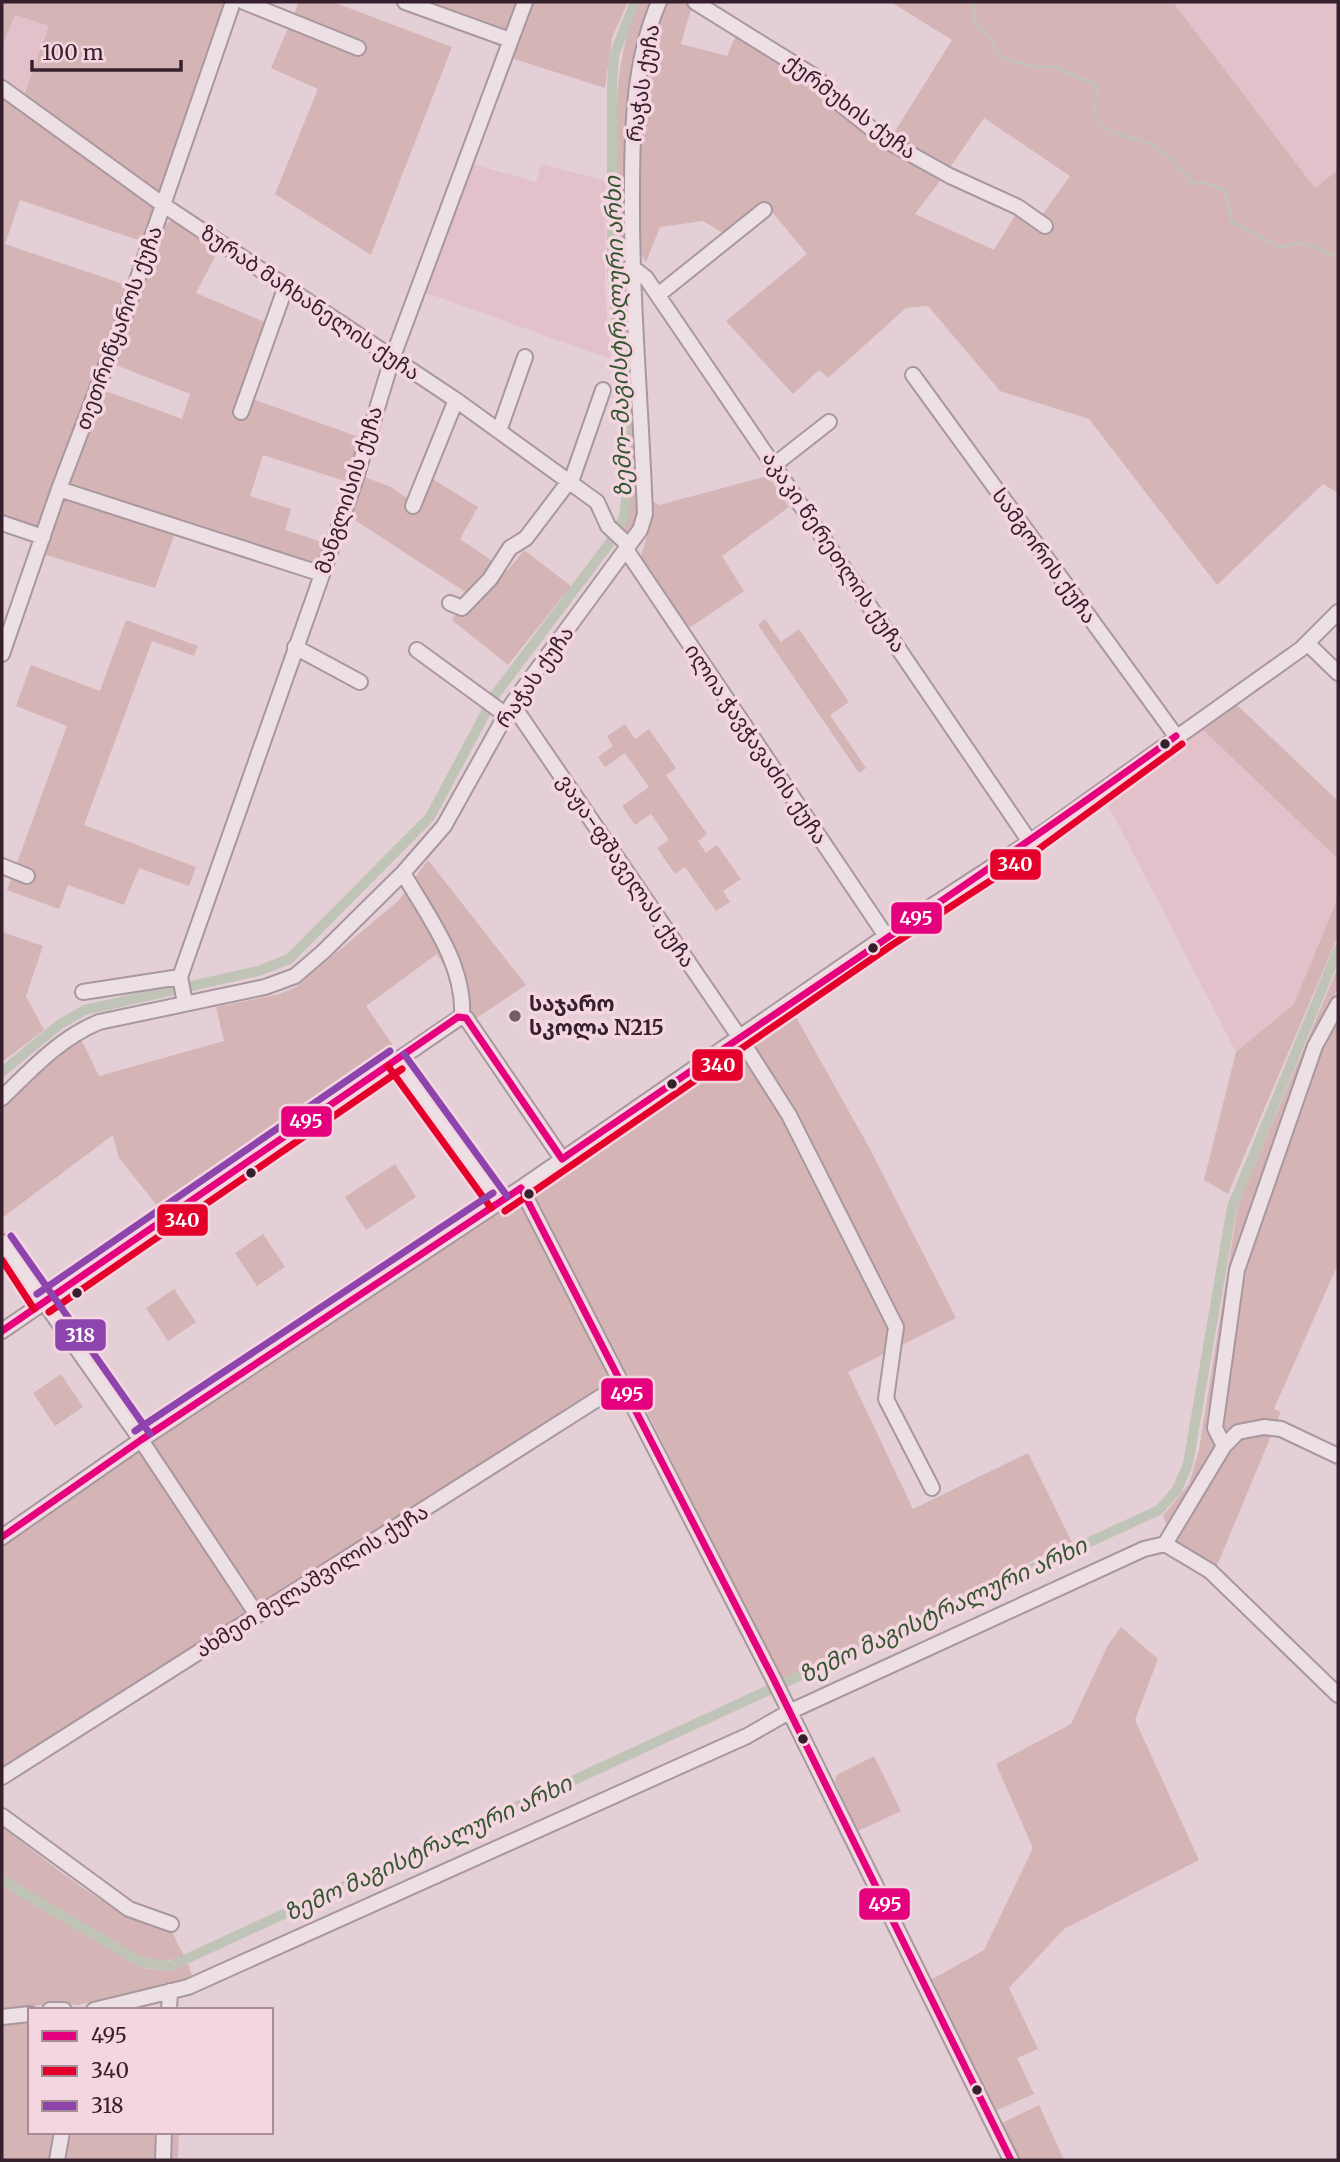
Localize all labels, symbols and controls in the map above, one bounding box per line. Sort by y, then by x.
street label: რაჭას ქუჩა [620,22,665,144]
scale bar [32,28,180,72]
text: 100 m [42,39,104,66]
street label: ქურმუხის ქუჩა [779,48,922,165]
water label: ზემო-მაგისტრალური არხი [597,175,638,498]
street label: ზურაბ მაჩხანელის ქუჩა [195,219,425,386]
street label: თეთრიწყაროს ქუჩა [69,222,168,434]
street label: მანგლისის ქუჩა [309,403,388,577]
street label: აკაკი წერეთლის ქუჩა [757,446,912,658]
street label: სამგორის ქუჩა [986,483,1103,629]
street label: რაჭას ქუჩა [490,620,580,733]
street label: ილია ჭავჭავაძის ქუჩა [679,638,834,849]
unlabelled marker [1158,737,1172,751]
street label: ვაჟა-ფშაველას ქუჩა [552,769,701,973]
line badge: 340 [989,848,1042,881]
text: 340 [997,852,1033,876]
line badge: 495 [890,901,943,935]
text: 495 [899,906,933,930]
unlabelled marker [866,941,880,955]
place label: საჯარო სკოლა N215 [529,990,664,1041]
marker: საჯარო სკოლა N215 [507,1008,523,1024]
line badge: 340 [691,1048,744,1082]
text: 340 [700,1053,736,1077]
unlabelled marker [665,1077,679,1091]
line badge: 495 [280,1105,333,1138]
text: 495 [289,1109,323,1133]
unlabelled marker [244,1166,258,1180]
unlabelled marker [522,1187,536,1201]
line badge: 340 [156,1203,209,1237]
text: 340 [164,1208,200,1232]
unlabelled marker [70,1286,84,1300]
line badge: 318 [54,1318,107,1352]
text: 318 [65,1323,95,1347]
line badge: 495 [600,1377,654,1411]
text: 495 [610,1382,644,1406]
street label: ახმეთ მელაშვილის ქუჩა [190,1498,433,1663]
water label: ზემო მაგისტრალური არხი [794,1530,1092,1689]
unlabelled marker [796,1732,810,1746]
water label: ზემო მაგისტრალური არხი [279,1768,577,1927]
line badge: 495 [858,1887,911,1921]
text: 495 [868,1892,902,1916]
legend [28,2008,273,2134]
text: 495 [91,2022,127,2049]
text: 340 [91,2057,129,2084]
unlabelled marker [970,2083,984,2097]
text: 318 [91,2092,124,2119]

